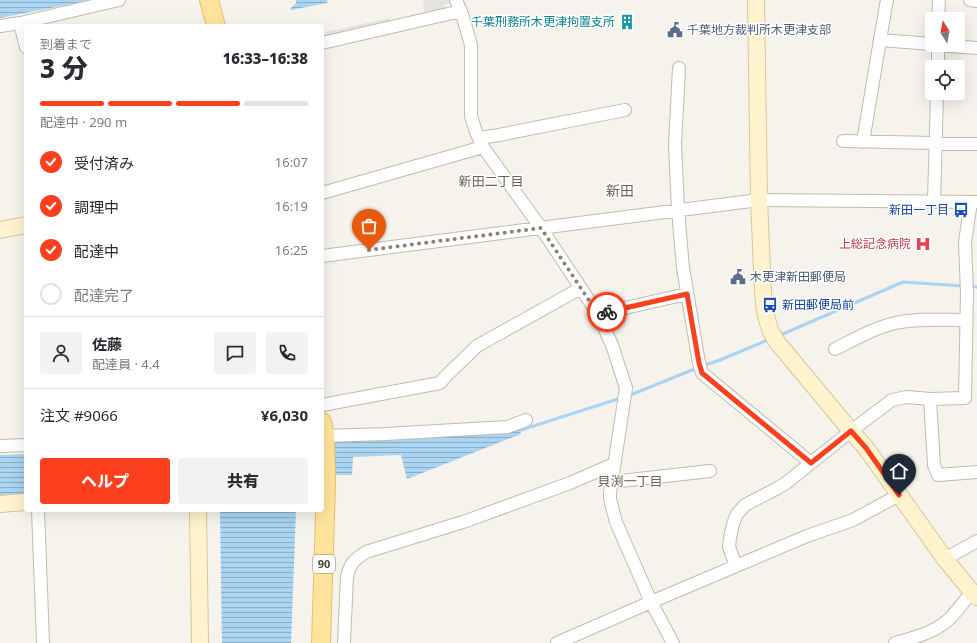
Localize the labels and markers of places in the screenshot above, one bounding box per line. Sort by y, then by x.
place label: 千葉刑務所木更津拘置支所 [471,13,615,30]
building icon: 千葉刑務所木更津拘置支所 [618,13,636,31]
public building icon: 千葉地方裁判所木更津支部 [666,21,684,39]
place label: 千葉地方裁判所木更津支部 [687,21,831,38]
place label: 新田一丁目 [889,201,949,218]
bus stop icon: 新田一丁目 [952,201,970,219]
pin [352,209,386,250]
place label: 上総記念病院 [839,235,911,252]
hospital icon: 上総記念病院 [914,235,932,253]
public building icon: 木更津新田郵便局 [729,268,747,286]
place label: 木更津新田郵便局 [750,268,846,285]
bus stop icon: 新田郵便局前 [761,296,779,314]
place label: 新田郵便局前 [782,296,854,313]
pin [882,454,916,495]

